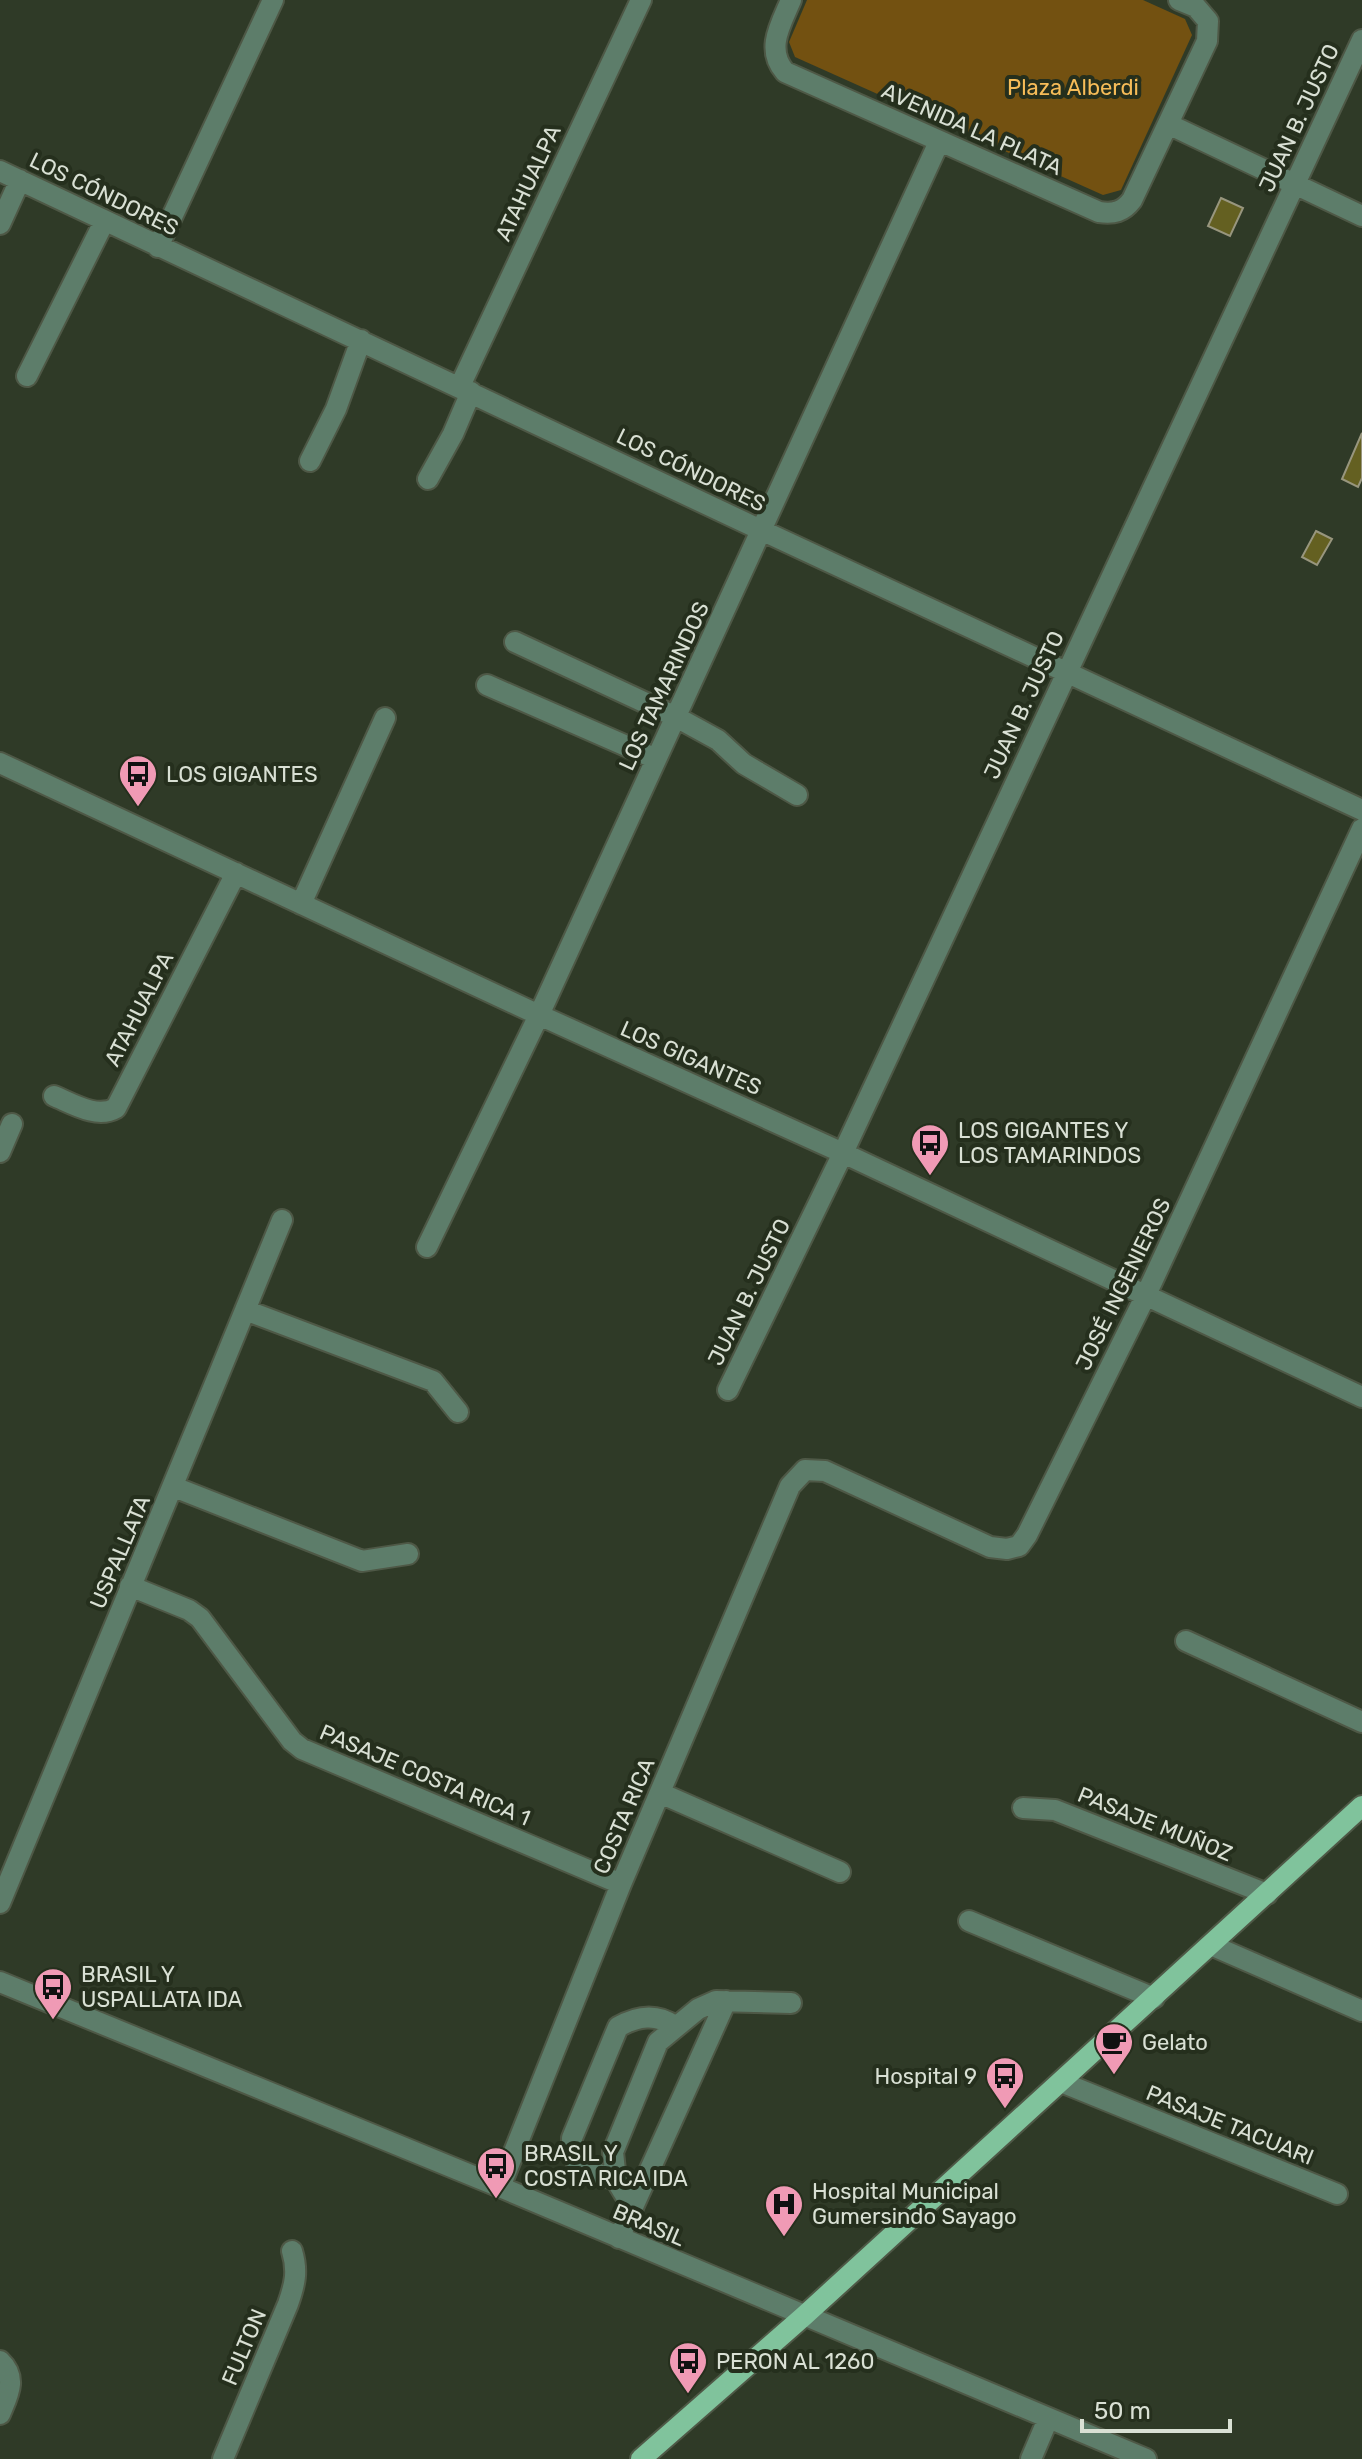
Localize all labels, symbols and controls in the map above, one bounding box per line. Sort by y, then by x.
street label: JUAN B. JUSTO [1253,40,1345,196]
park label: Plaza Alberdi [1007,74,1139,101]
street label: AVENIDA LA PLATA [878,77,1067,181]
street label: ATAHUALPA [489,120,567,245]
street label: LOS CÓNDORES [25,146,183,242]
street label: LOS CÓNDORES [612,422,770,518]
street label: LOS TAMARINDOS [613,597,715,775]
street label: JUAN B. JUSTO [978,627,1070,783]
bus stop icon: LOS GIGANTES [117,753,159,808]
place label: LOS GIGANTES [166,761,318,788]
street label: ATAHUALPA [99,947,179,1071]
street label: LOS GIGANTES [616,1015,766,1101]
place label: LOS GIGANTES Y LOS TAMARINDOS [958,1117,1141,1169]
bus stop icon: LOS GIGANTES Y LOS TAMARINDOS [909,1122,951,1177]
street label: JOSÉ INGENIEROS [1070,1193,1176,1375]
street label: JUAN B. JUSTO [702,1214,796,1370]
street label: USPALLATA [84,1491,156,1613]
street label: PASAJE COSTA RICA 1 [316,1718,534,1832]
street label: COSTA RICA [587,1754,661,1878]
street label: PASAJE MUÑOZ [1074,1781,1236,1867]
place label: BRASIL Y USPALLATA IDA [81,1961,243,2013]
bus stop icon: BRASIL Y USPALLATA IDA [32,1966,74,2021]
cafe icon: Gelato [1093,2021,1135,2076]
place label: Gelato [1142,2029,1208,2056]
bus stop icon: Hospital 9 [984,2055,1026,2110]
place label: Hospital 9 [874,2063,977,2090]
street label: PASAJE TACUARI [1142,2079,1318,2171]
place label: BRASIL Y COSTA RICA IDA [524,2140,688,2192]
bus stop icon: BRASIL Y COSTA RICA IDA [475,2145,517,2200]
place label: Hospital Municipal Gumersindo Sayago [812,2178,1017,2230]
hospital icon: Hospital Municipal Gumersindo Sayago [763,2183,805,2238]
street label: BRASIL [609,2198,689,2252]
street label: FULTON [216,2305,272,2389]
bus stop icon: PERON AL 1260 [667,2340,709,2395]
place label: PERON AL 1260 [716,2348,874,2375]
scale bar [1082,2383,1230,2433]
text: 50 m [1094,2397,1151,2425]

